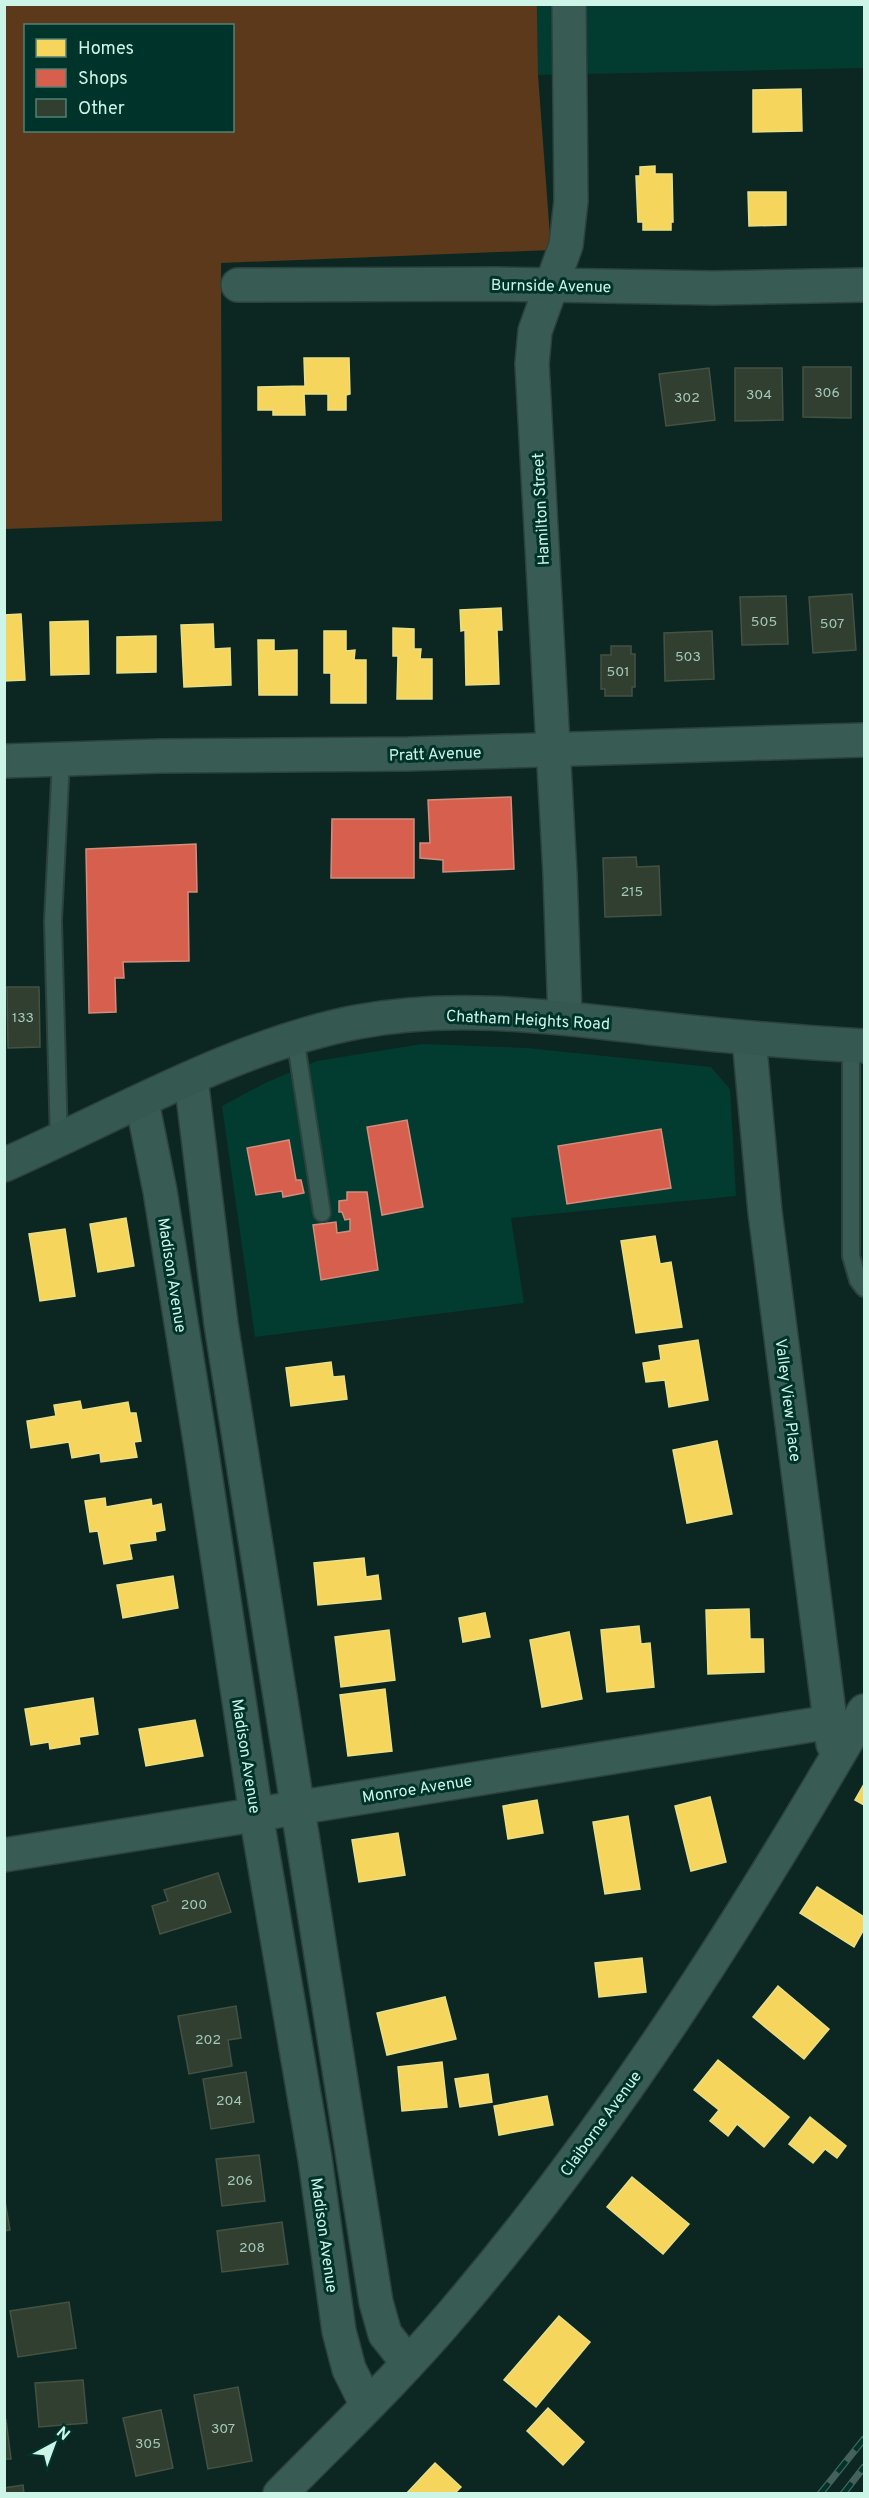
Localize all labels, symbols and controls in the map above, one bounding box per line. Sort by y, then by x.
legend [24,24,234,132]
text: Homes [78,38,134,61]
text: Shops [78,68,128,91]
text: Other [78,98,125,121]
street label: Burnside Avenue [491,276,611,298]
house number: 306 [814,385,840,402]
house number: 304 [746,387,772,404]
house number: 302 [674,390,700,407]
street label: Hamilton Street [529,452,555,566]
house number: 505 [751,614,777,631]
house number: 507 [820,616,844,633]
house number: 503 [675,649,701,666]
house number: 501 [607,664,629,681]
street label: Pratt Avenue [388,743,482,767]
house number: 215 [621,884,643,901]
street label: Chatham Heights Road [445,1007,610,1035]
house number: 133 [12,1010,34,1027]
street label: Madison Avenue [152,1217,190,1334]
street label: Valley View Place [770,1338,804,1463]
street label: Madison Avenue [226,1698,264,1815]
street label: Monroe Avenue [361,1771,474,1809]
house number: 200 [181,1897,207,1914]
house number: 202 [195,2032,221,2049]
street label: Claiborne Avenue [557,2067,647,2181]
house number: 204 [216,2093,242,2110]
house number: 206 [227,2173,253,2190]
street label: Madison Avenue [305,2176,341,2294]
house number: 208 [239,2240,265,2257]
north arrow [24,2414,84,2474]
house number: 307 [211,2421,235,2438]
text: N [52,2423,73,2446]
house number: 305 [135,2436,161,2453]

